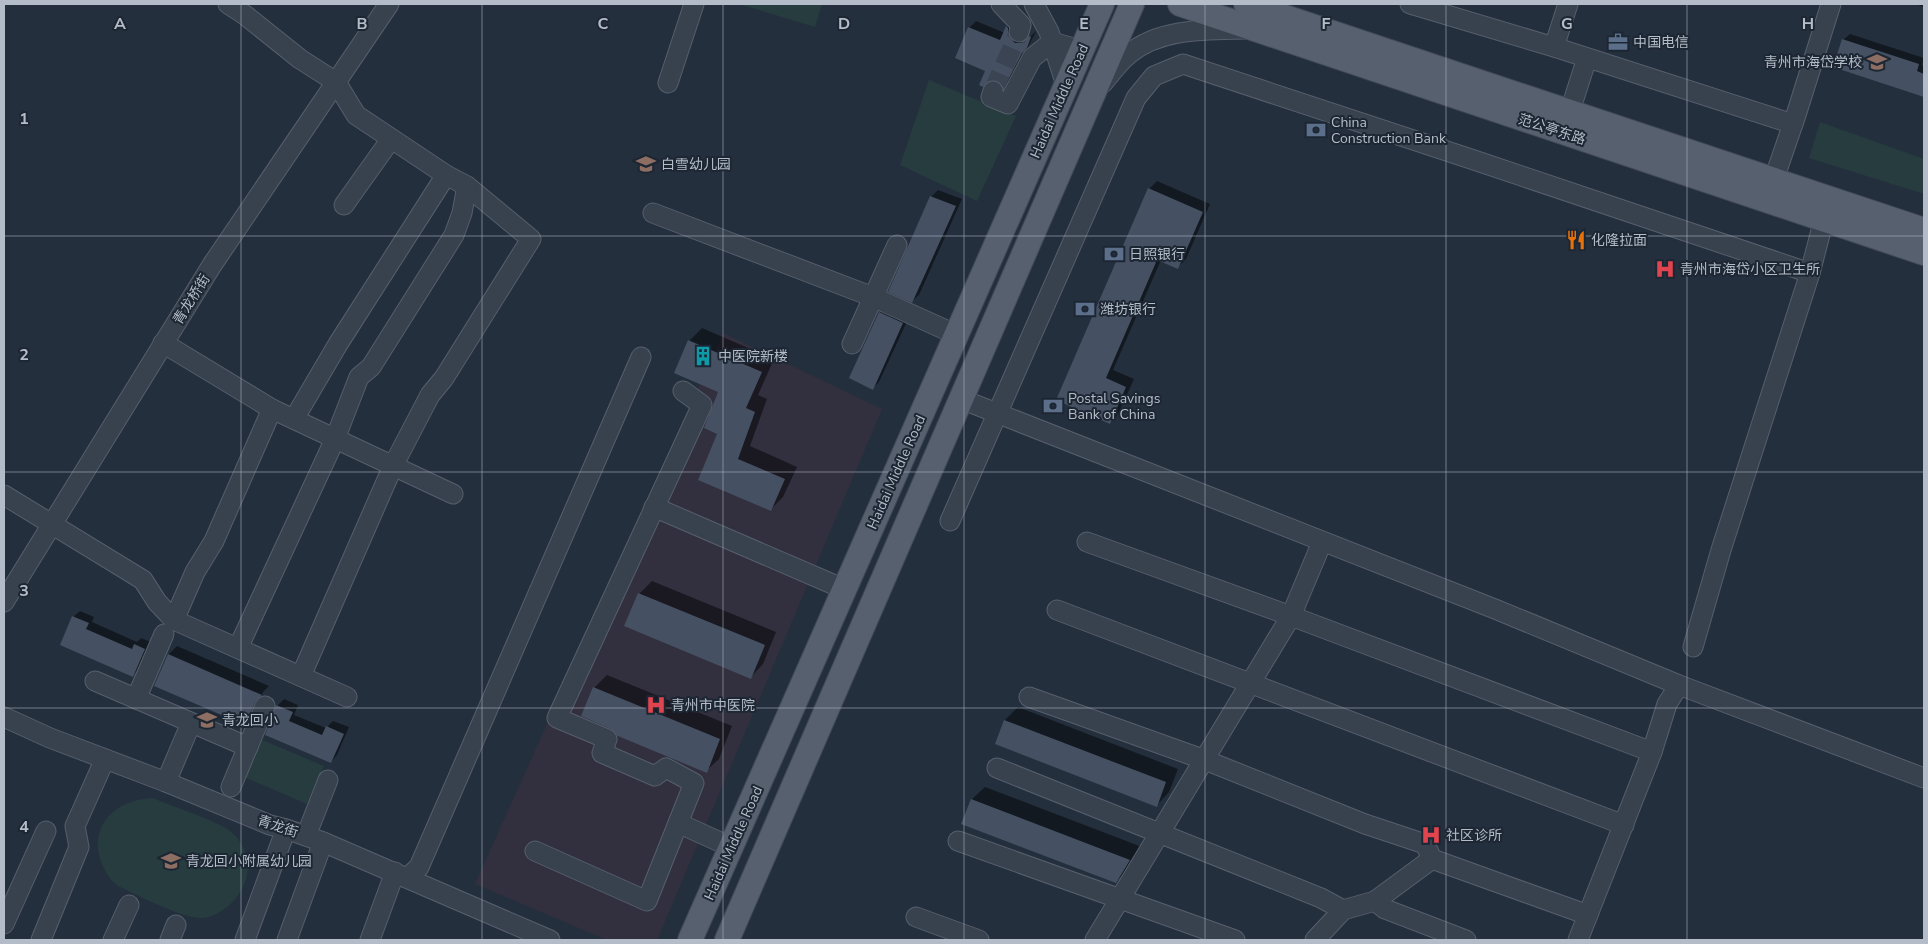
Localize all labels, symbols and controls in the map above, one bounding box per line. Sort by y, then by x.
text: A [114,13,126,35]
text: B [356,13,368,35]
text: C [598,13,609,35]
text: D [838,13,850,35]
text: E [1079,13,1089,35]
text: F [1322,13,1331,35]
text: G [1561,13,1573,35]
text: H [1802,13,1814,35]
office icon: 中国电信 [1607,31,1629,53]
place label: 中国电信 [1633,33,1689,52]
street label: Haidai Middle Road [1026,41,1093,161]
school or university icon: 青州市海岱学校 [1866,51,1888,73]
place label: 青州市海岱学校 [1764,53,1862,72]
text: 1 [19,108,29,130]
street label: 范公亭东路 [1516,110,1588,149]
place label: China Construction Bank [1331,113,1447,148]
bank icon: China Construction Bank [1305,119,1327,141]
school or university icon: 白雪幼儿园 [635,153,657,175]
place label: 白雪幼儿园 [661,155,731,174]
restaurant icon: 化隆拉面 [1565,229,1587,251]
place label: 化隆拉面 [1591,231,1647,250]
bank icon: 日照银行 [1103,243,1125,265]
place label: 日照银行 [1129,245,1185,264]
hospital icon: 青州市海岱小区卫生所 [1654,258,1676,280]
place label: 青州市海岱小区卫生所 [1680,260,1820,279]
street label: 青龙桥街 [169,270,214,328]
bank icon: 潍坊银行 [1074,298,1096,320]
place label: 潍坊银行 [1100,300,1156,319]
text: 2 [19,344,29,366]
building icon: 中医院新楼 [692,345,714,367]
place label: 中医院新楼 [718,347,788,366]
place label: Postal Savings Bank of China [1068,389,1161,424]
bank icon: Postal Savings Bank of China [1042,395,1064,417]
street label: Haidai Middle Road [863,412,930,532]
text: 3 [19,580,29,602]
hospital icon: 青州市中医院 [645,694,667,716]
place label: 青州市中医院 [671,696,755,715]
school or university icon: 青龙回小 [196,709,218,731]
place label: 青龙回小 [222,711,278,730]
street label: Haidai Middle Road [700,783,767,903]
street label: 青龙街 [255,811,301,842]
text: 4 [19,816,29,838]
hospital icon: 社区诊所 [1420,824,1442,846]
place label: 社区诊所 [1446,826,1502,845]
school or university icon: 青龙回小附属幼儿园 [160,850,182,872]
place label: 青龙回小附属幼儿园 [186,852,312,871]

